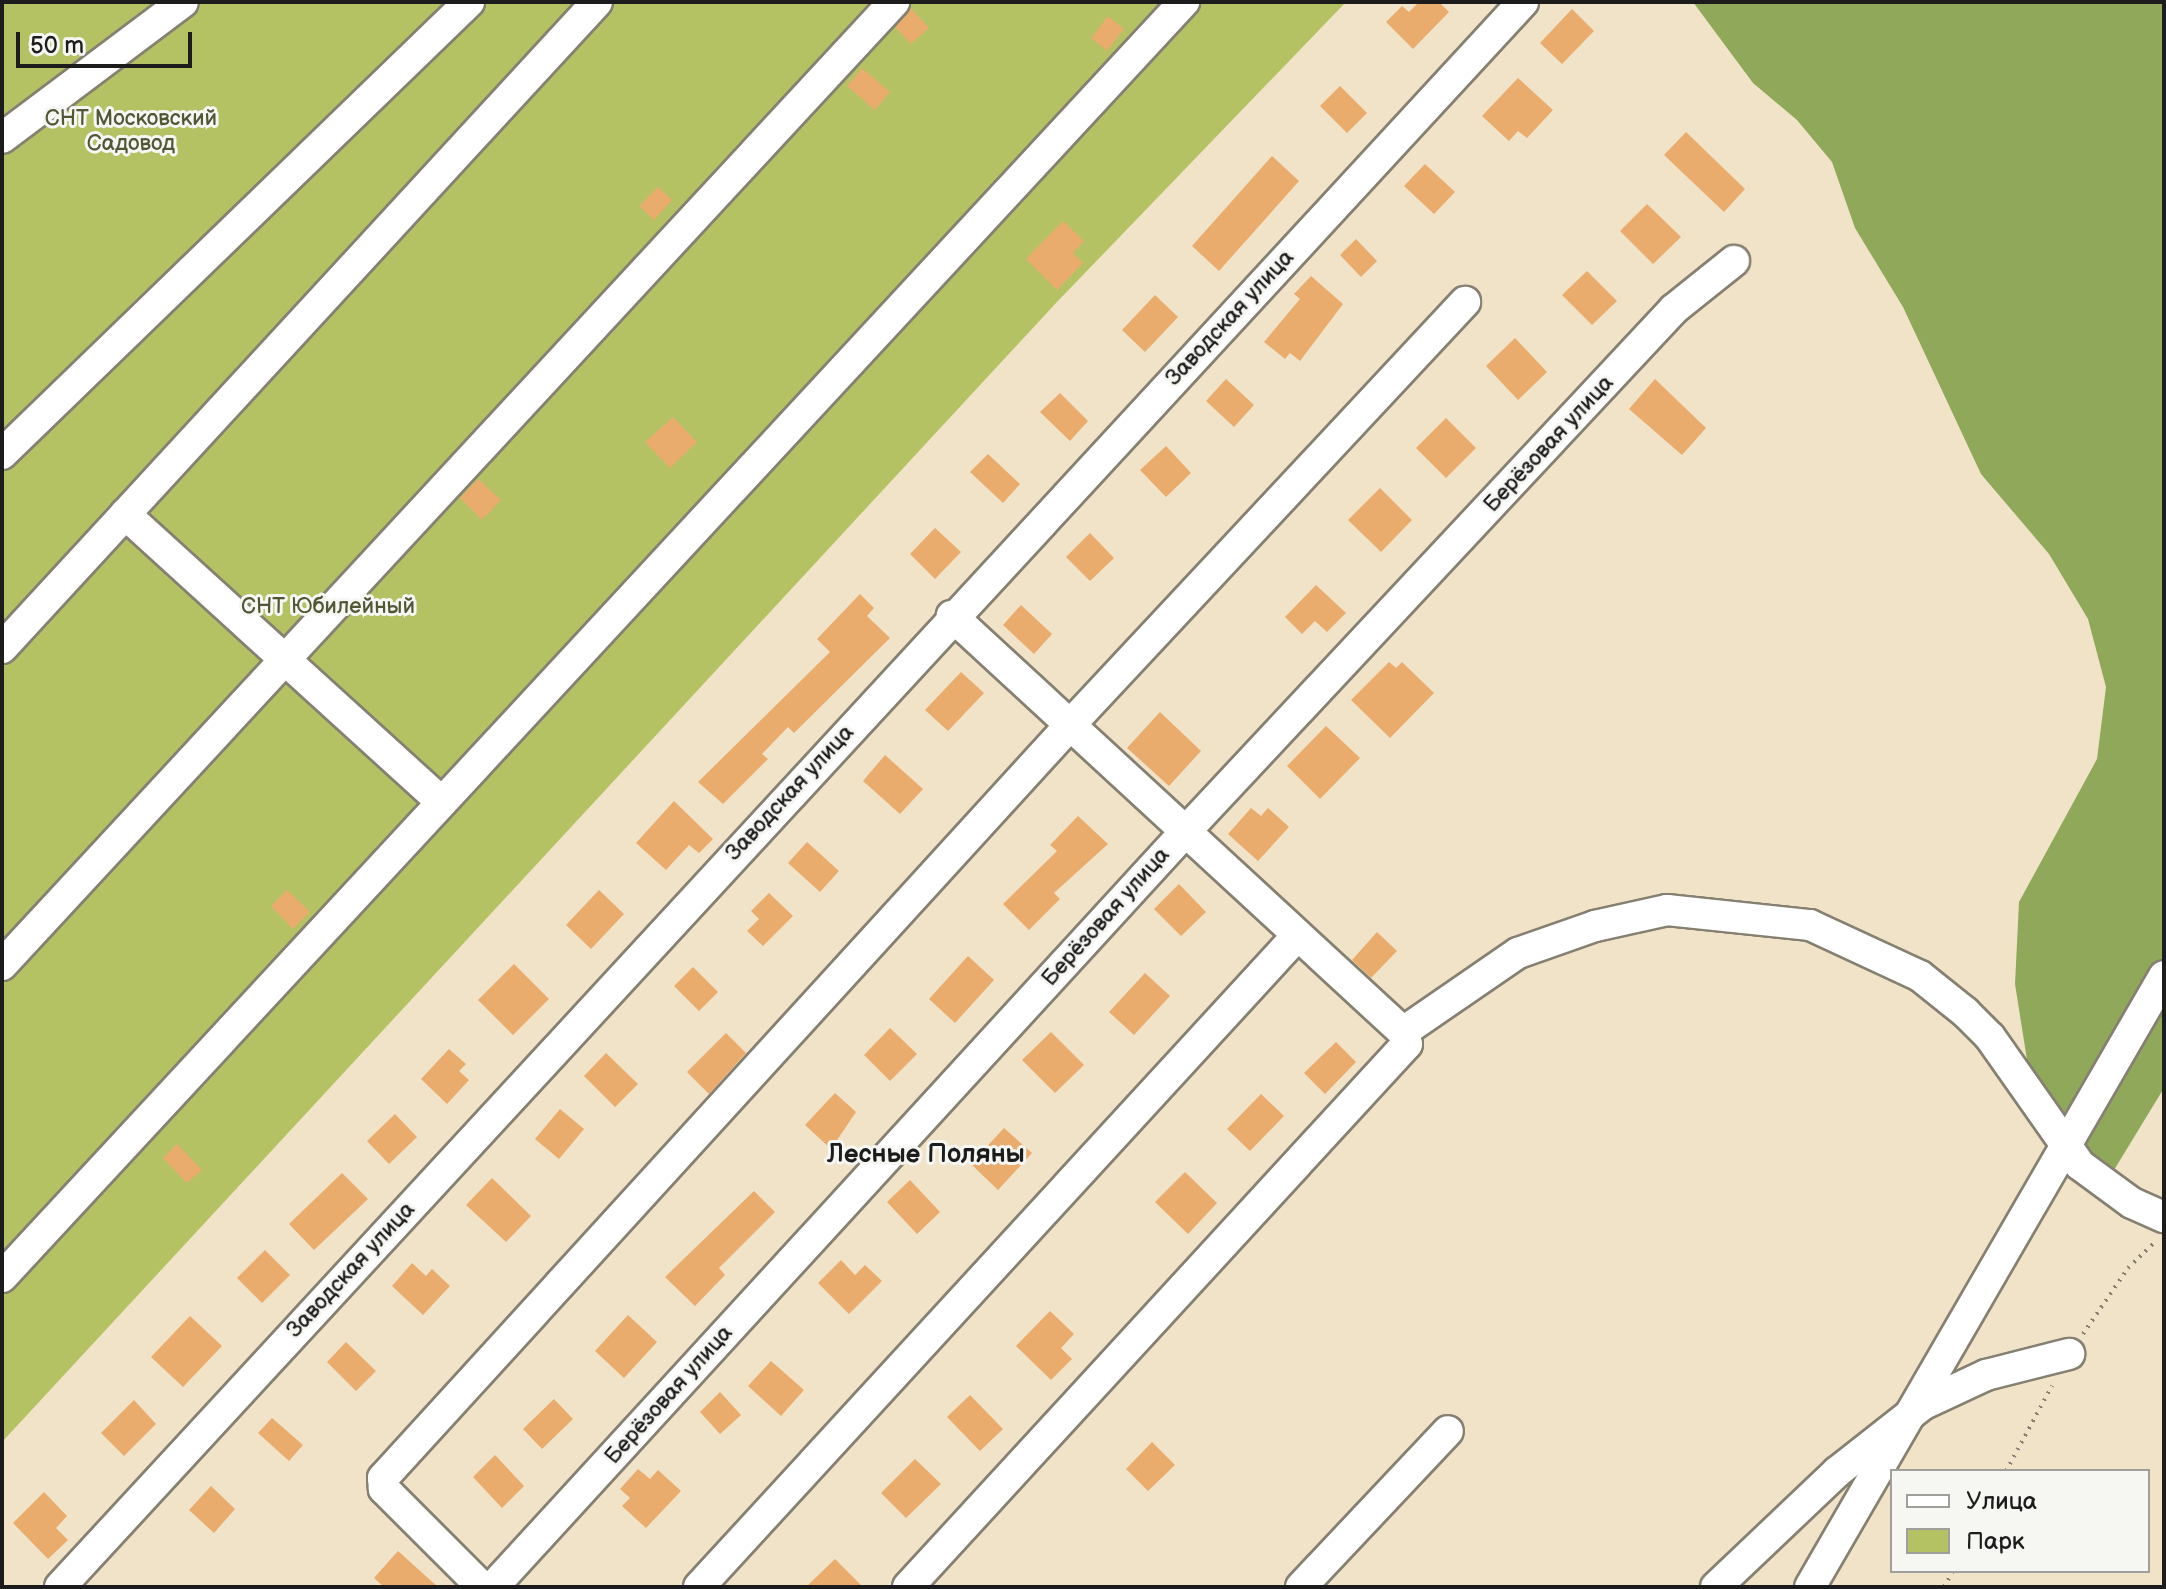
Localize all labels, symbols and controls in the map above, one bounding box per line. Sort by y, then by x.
scale bar [20,16,196,66]
text: 50 m [30,31,84,60]
park label: СНТ Московский Садовод [45,105,217,156]
street label: Заводская улица [1160,245,1300,391]
street label: Берёзовая улица [1479,370,1619,518]
park label: СНТ Юбилейный [241,594,415,620]
street label: Заводская улица [720,720,860,866]
street label: Берёзовая улица [1037,842,1175,992]
district label: Лесные Поляны [827,1139,1025,1171]
street label: Заводская улица [281,1197,421,1343]
street label: Берёзовая улица [600,1320,738,1470]
legend [1890,1469,2150,1573]
text: Улица [1966,1487,2037,1516]
text: Парк [1966,1527,2024,1556]

